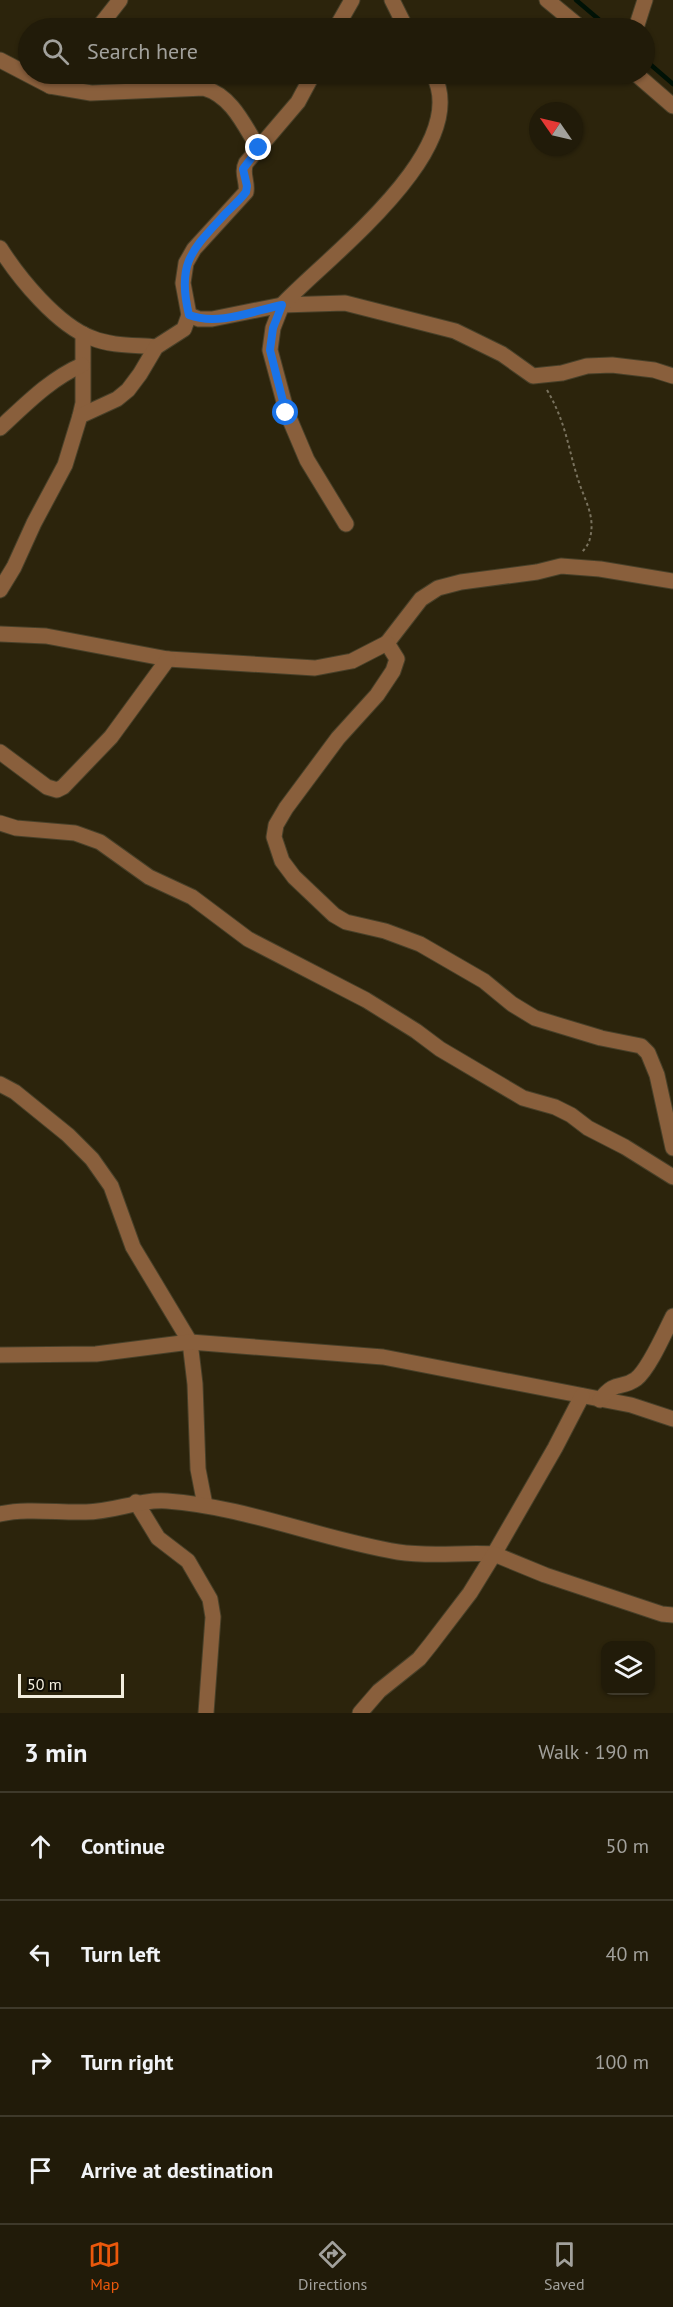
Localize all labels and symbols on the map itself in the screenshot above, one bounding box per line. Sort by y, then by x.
north arrow [529,102,583,156]
route end [245,134,271,160]
route start [272,399,298,425]
scale bar [18,1671,124,1698]

